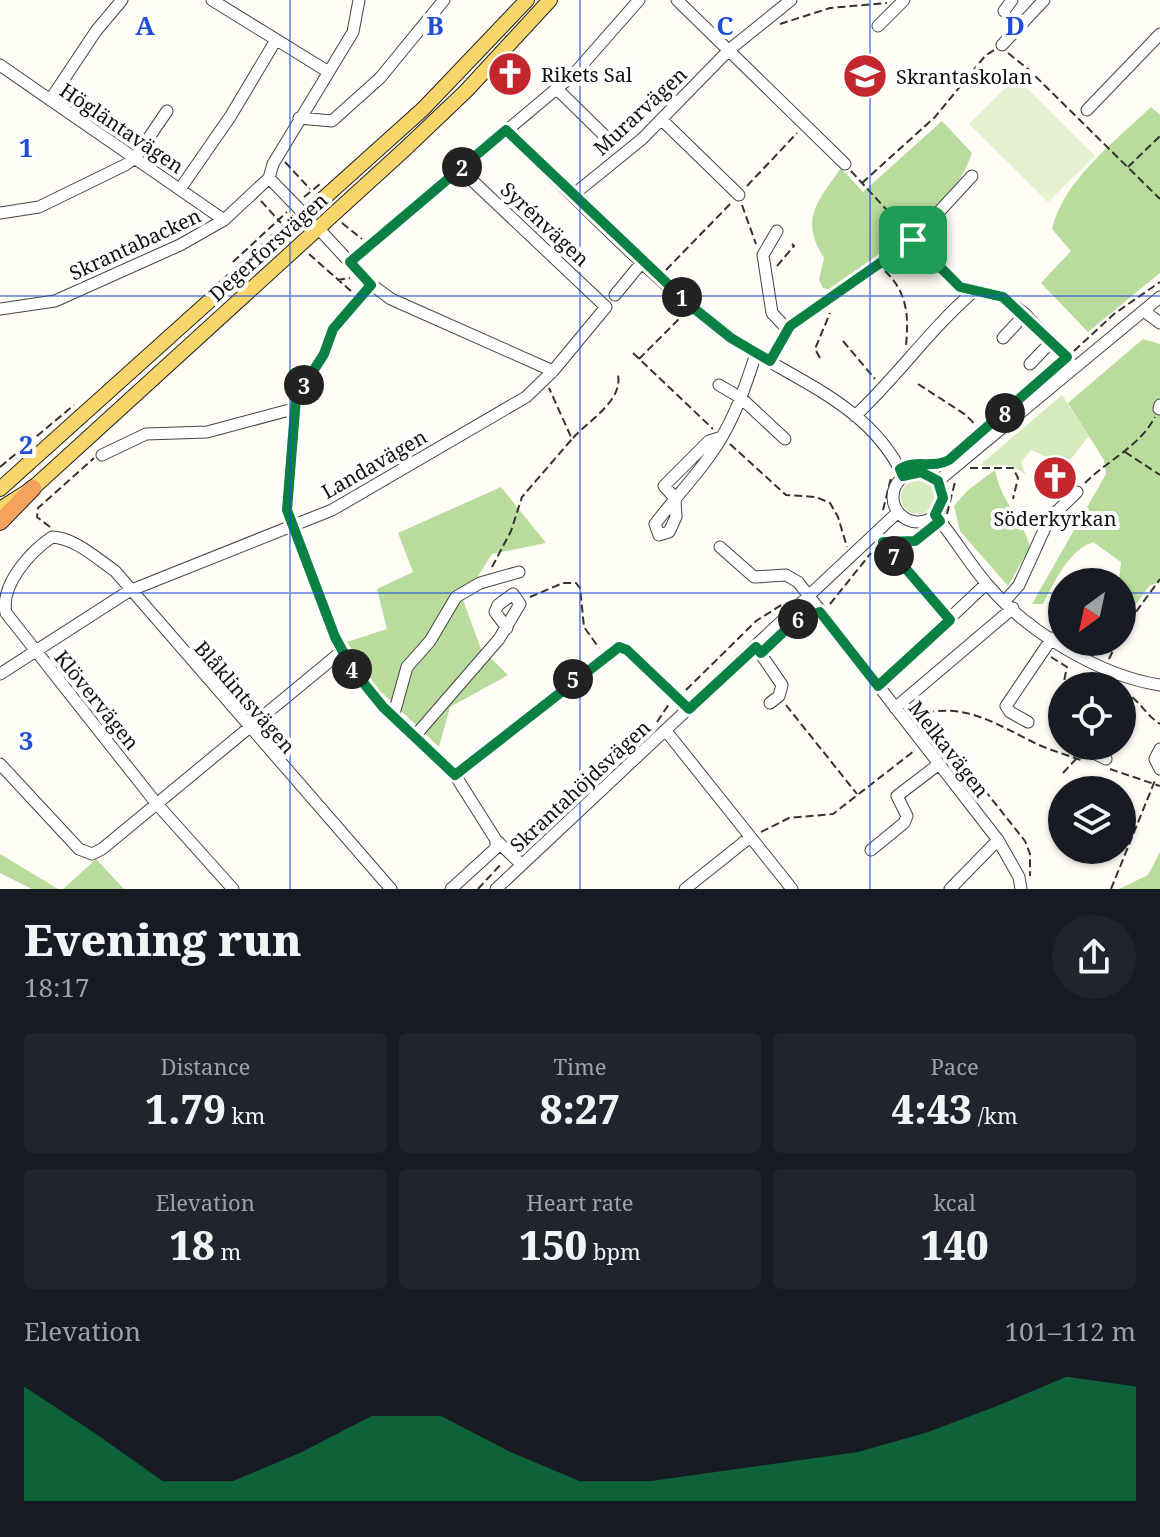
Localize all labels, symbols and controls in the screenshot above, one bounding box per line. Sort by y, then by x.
text: A [135,7,155,43]
text: B [426,7,444,43]
text: C [716,7,734,43]
text: D [1005,7,1025,43]
church icon: Rikets Sal [486,50,534,98]
school or university icon: Skrantaskolan [841,52,889,100]
place label: Rikets Sal [541,61,632,88]
street label: Murarvägen [588,61,693,161]
place label: Skrantaskolan [896,63,1032,90]
street label: Högläntavägen [55,77,189,180]
text: 1 [19,129,33,165]
pin: 2 [442,147,482,187]
text: 2 [456,152,468,182]
street label: Syrénvägen [495,176,595,272]
street label: Degerforsvägen [203,186,333,307]
street label: Skrantabacken [65,202,205,286]
pin [879,206,947,274]
icon: arrive [891,218,935,262]
pin: 1 [662,277,702,317]
text: 1 [676,282,688,312]
pin: 3 [284,365,324,405]
text: 3 [298,370,310,400]
pin: 8 [985,393,1025,433]
text: 8 [999,398,1011,428]
street label: Landavägen [316,423,432,505]
text: 2 [19,426,33,462]
church icon: Söderkyrkan [1031,454,1079,502]
place label: Söderkyrkan [993,505,1117,532]
pin: 7 [874,536,914,576]
text: 7 [888,541,900,571]
north arrow [1048,568,1136,656]
map controls [1048,568,1136,864]
pin: 6 [778,599,818,639]
text: 6 [792,604,804,634]
street label: Blåklintsvägen [189,635,302,759]
street label: Klövervägen [49,645,146,755]
pin: 4 [332,649,372,689]
text: 4 [346,654,358,684]
pin: 5 [553,659,593,699]
text: 5 [567,664,579,694]
button: locate [1048,672,1136,760]
street label: Melkavägen [903,695,995,803]
street label: Skrantahöjdsvägen [504,714,656,858]
text: 3 [19,722,33,758]
button: layers [1048,776,1136,864]
text: Evening run [24,909,302,969]
button: share [1052,915,1136,999]
text: 18:17 [24,969,90,1005]
text: Distance [160,1051,250,1081]
text: Time [553,1051,607,1081]
text: Pace [931,1051,979,1081]
text: 1.79 [145,1081,226,1136]
text: 8:27 [540,1081,620,1136]
text: 4:43 [892,1081,972,1136]
text: km [226,1100,265,1130]
text: /km [972,1100,1018,1130]
text: Elevation [156,1187,255,1217]
text: Heart rate [526,1187,634,1217]
text: kcal [933,1187,976,1217]
text: 18 [169,1217,215,1272]
text: 150 [519,1217,587,1272]
text: 140 [921,1217,989,1272]
text: m [215,1236,241,1266]
text: bpm [587,1236,641,1266]
text: Elevation [24,1313,141,1349]
text: 101–112 m [1004,1313,1136,1349]

